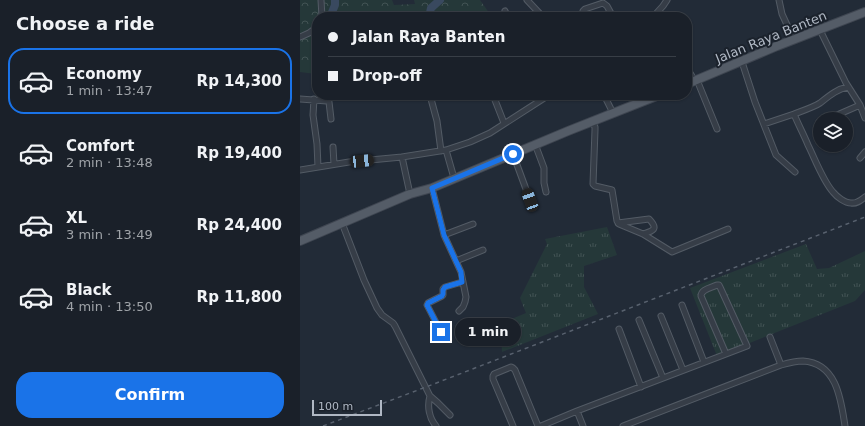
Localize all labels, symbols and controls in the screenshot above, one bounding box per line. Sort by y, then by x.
street label: Jalan Raya Banten [712,8,829,67]
text: Choose a ride [16,13,155,34]
text: Jalan Raya Banten [352,28,505,46]
icon: car [18,63,54,99]
text: Economy [66,65,142,83]
text: Drop-off [352,67,422,85]
text: Rp 14,300 [197,72,282,90]
text: 1 min · 13:47 [66,83,153,98]
map controls [813,112,853,152]
button: layers [813,112,853,152]
icon: car [18,135,54,171]
text: Comfort [66,137,134,155]
text: Rp 19,400 [197,144,282,162]
route start [504,145,522,163]
car [349,154,375,168]
text: 2 min · 13:48 [66,155,153,170]
car [520,187,540,213]
icon: car [18,207,54,243]
text: XL [66,209,87,227]
text: Rp 24,400 [197,216,282,234]
text: 3 min · 13:49 [66,227,153,242]
icon: car [18,279,54,315]
text: Black [66,281,112,299]
text: Rp 11,800 [197,288,282,306]
text: 4 min · 13:50 [66,299,153,314]
callout: 1 min [455,318,521,346]
route end [432,323,450,341]
text: 1 min [468,324,508,339]
button: Confirm [16,372,284,418]
scale bar [312,398,382,417]
text: 100 m [318,400,353,413]

